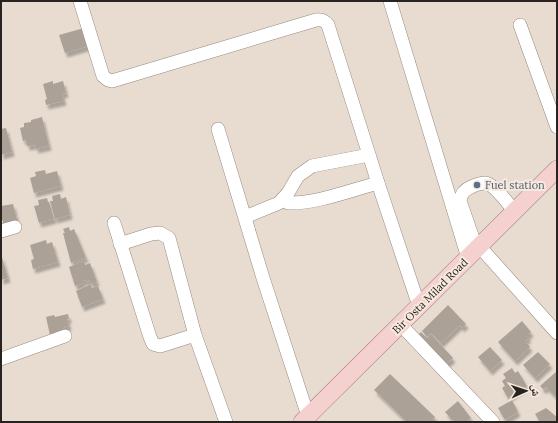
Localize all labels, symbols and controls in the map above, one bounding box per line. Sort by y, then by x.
place label: Fuel station [485,178,545,192]
marker: Fuel station [472,180,482,190]
street label: Bir Osta Milad Road [389,255,471,337]
north arrow [506,371,546,411]
text: ش [528,384,543,397]

